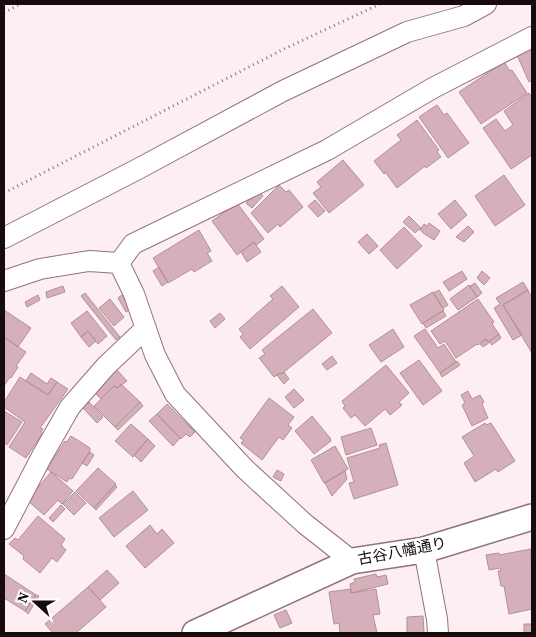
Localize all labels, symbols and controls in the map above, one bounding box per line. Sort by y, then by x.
street label: 古谷八幡通り [356,532,448,569]
north arrow [10,577,60,627]
text: N [12,589,34,606]

